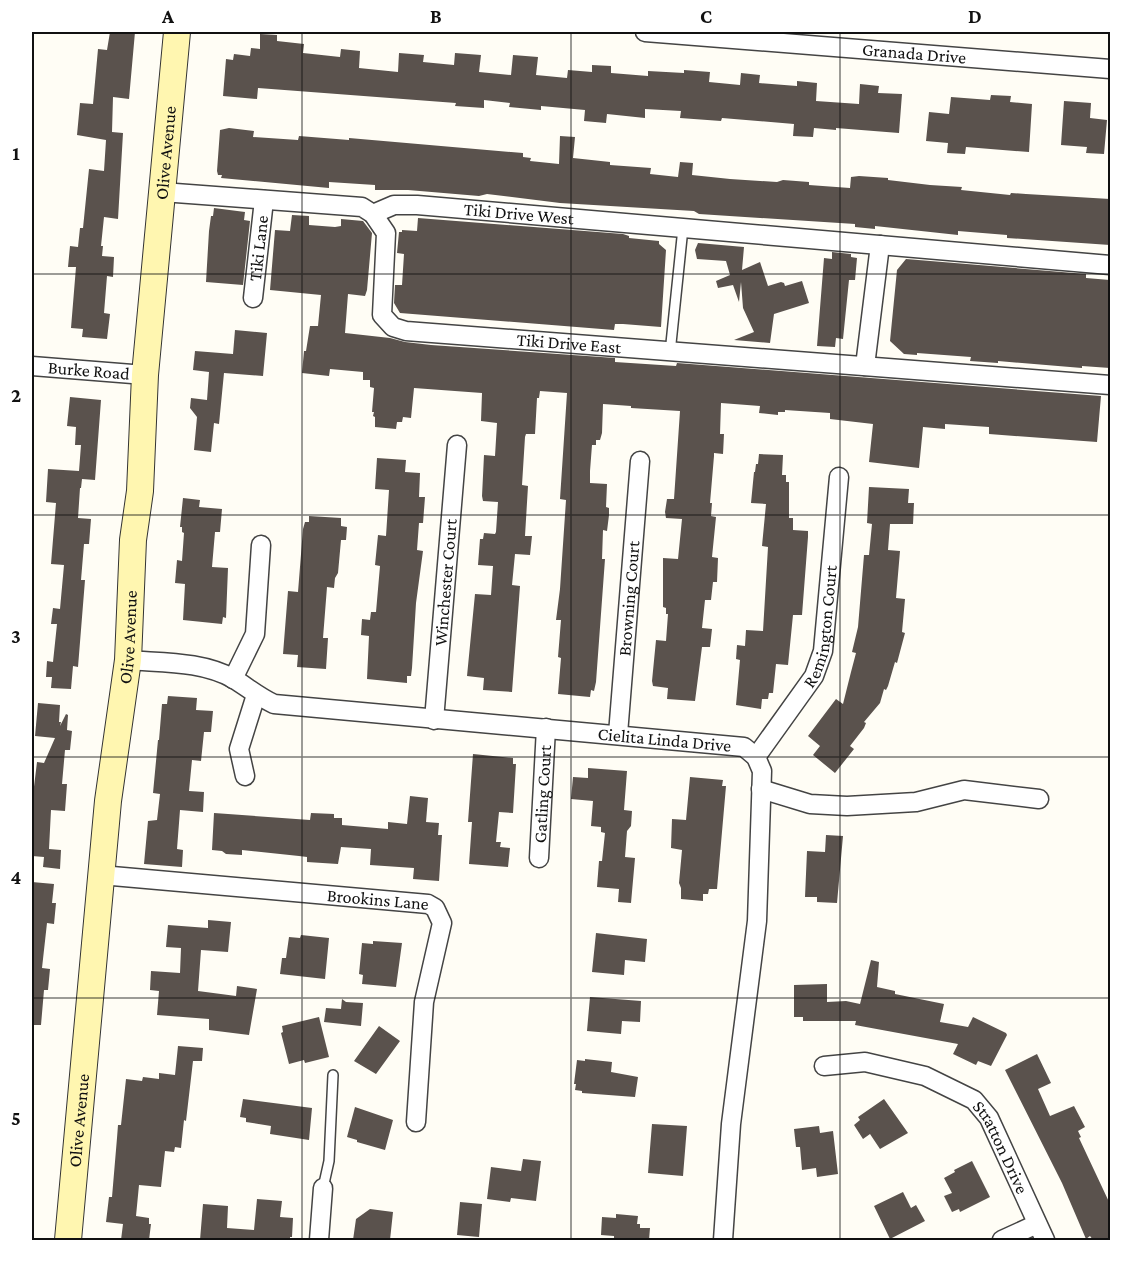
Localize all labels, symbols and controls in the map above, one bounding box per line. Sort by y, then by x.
text: A [161,5,175,27]
text: B [430,5,442,27]
text: C [700,5,712,27]
text: D [968,5,982,27]
street label: Granada Drive [861,39,967,68]
street label: Olive Avenue [151,105,180,201]
text: 1 [12,142,20,164]
street label: Tiki Drive West [463,199,576,229]
street label: Tiki Lane [245,214,272,282]
street label: Tiki Drive East [516,330,623,358]
street label: Burke Road [47,357,131,384]
text: 2 [11,384,21,406]
street label: Winchester Court [430,517,461,647]
street label: Browning Court [614,539,644,657]
street label: Remington Court [799,563,841,691]
street label: Olive Avenue [115,590,141,685]
text: 3 [11,625,21,647]
street label: Cielita Linda Drive [597,724,732,756]
street label: Gatling Court [530,743,555,844]
text: 4 [11,866,22,888]
street label: Brookins Lane [326,885,430,914]
street label: Olive Avenue [65,1073,93,1168]
street label: Stratton Drive [969,1096,1032,1197]
text: 5 [11,1107,21,1129]

